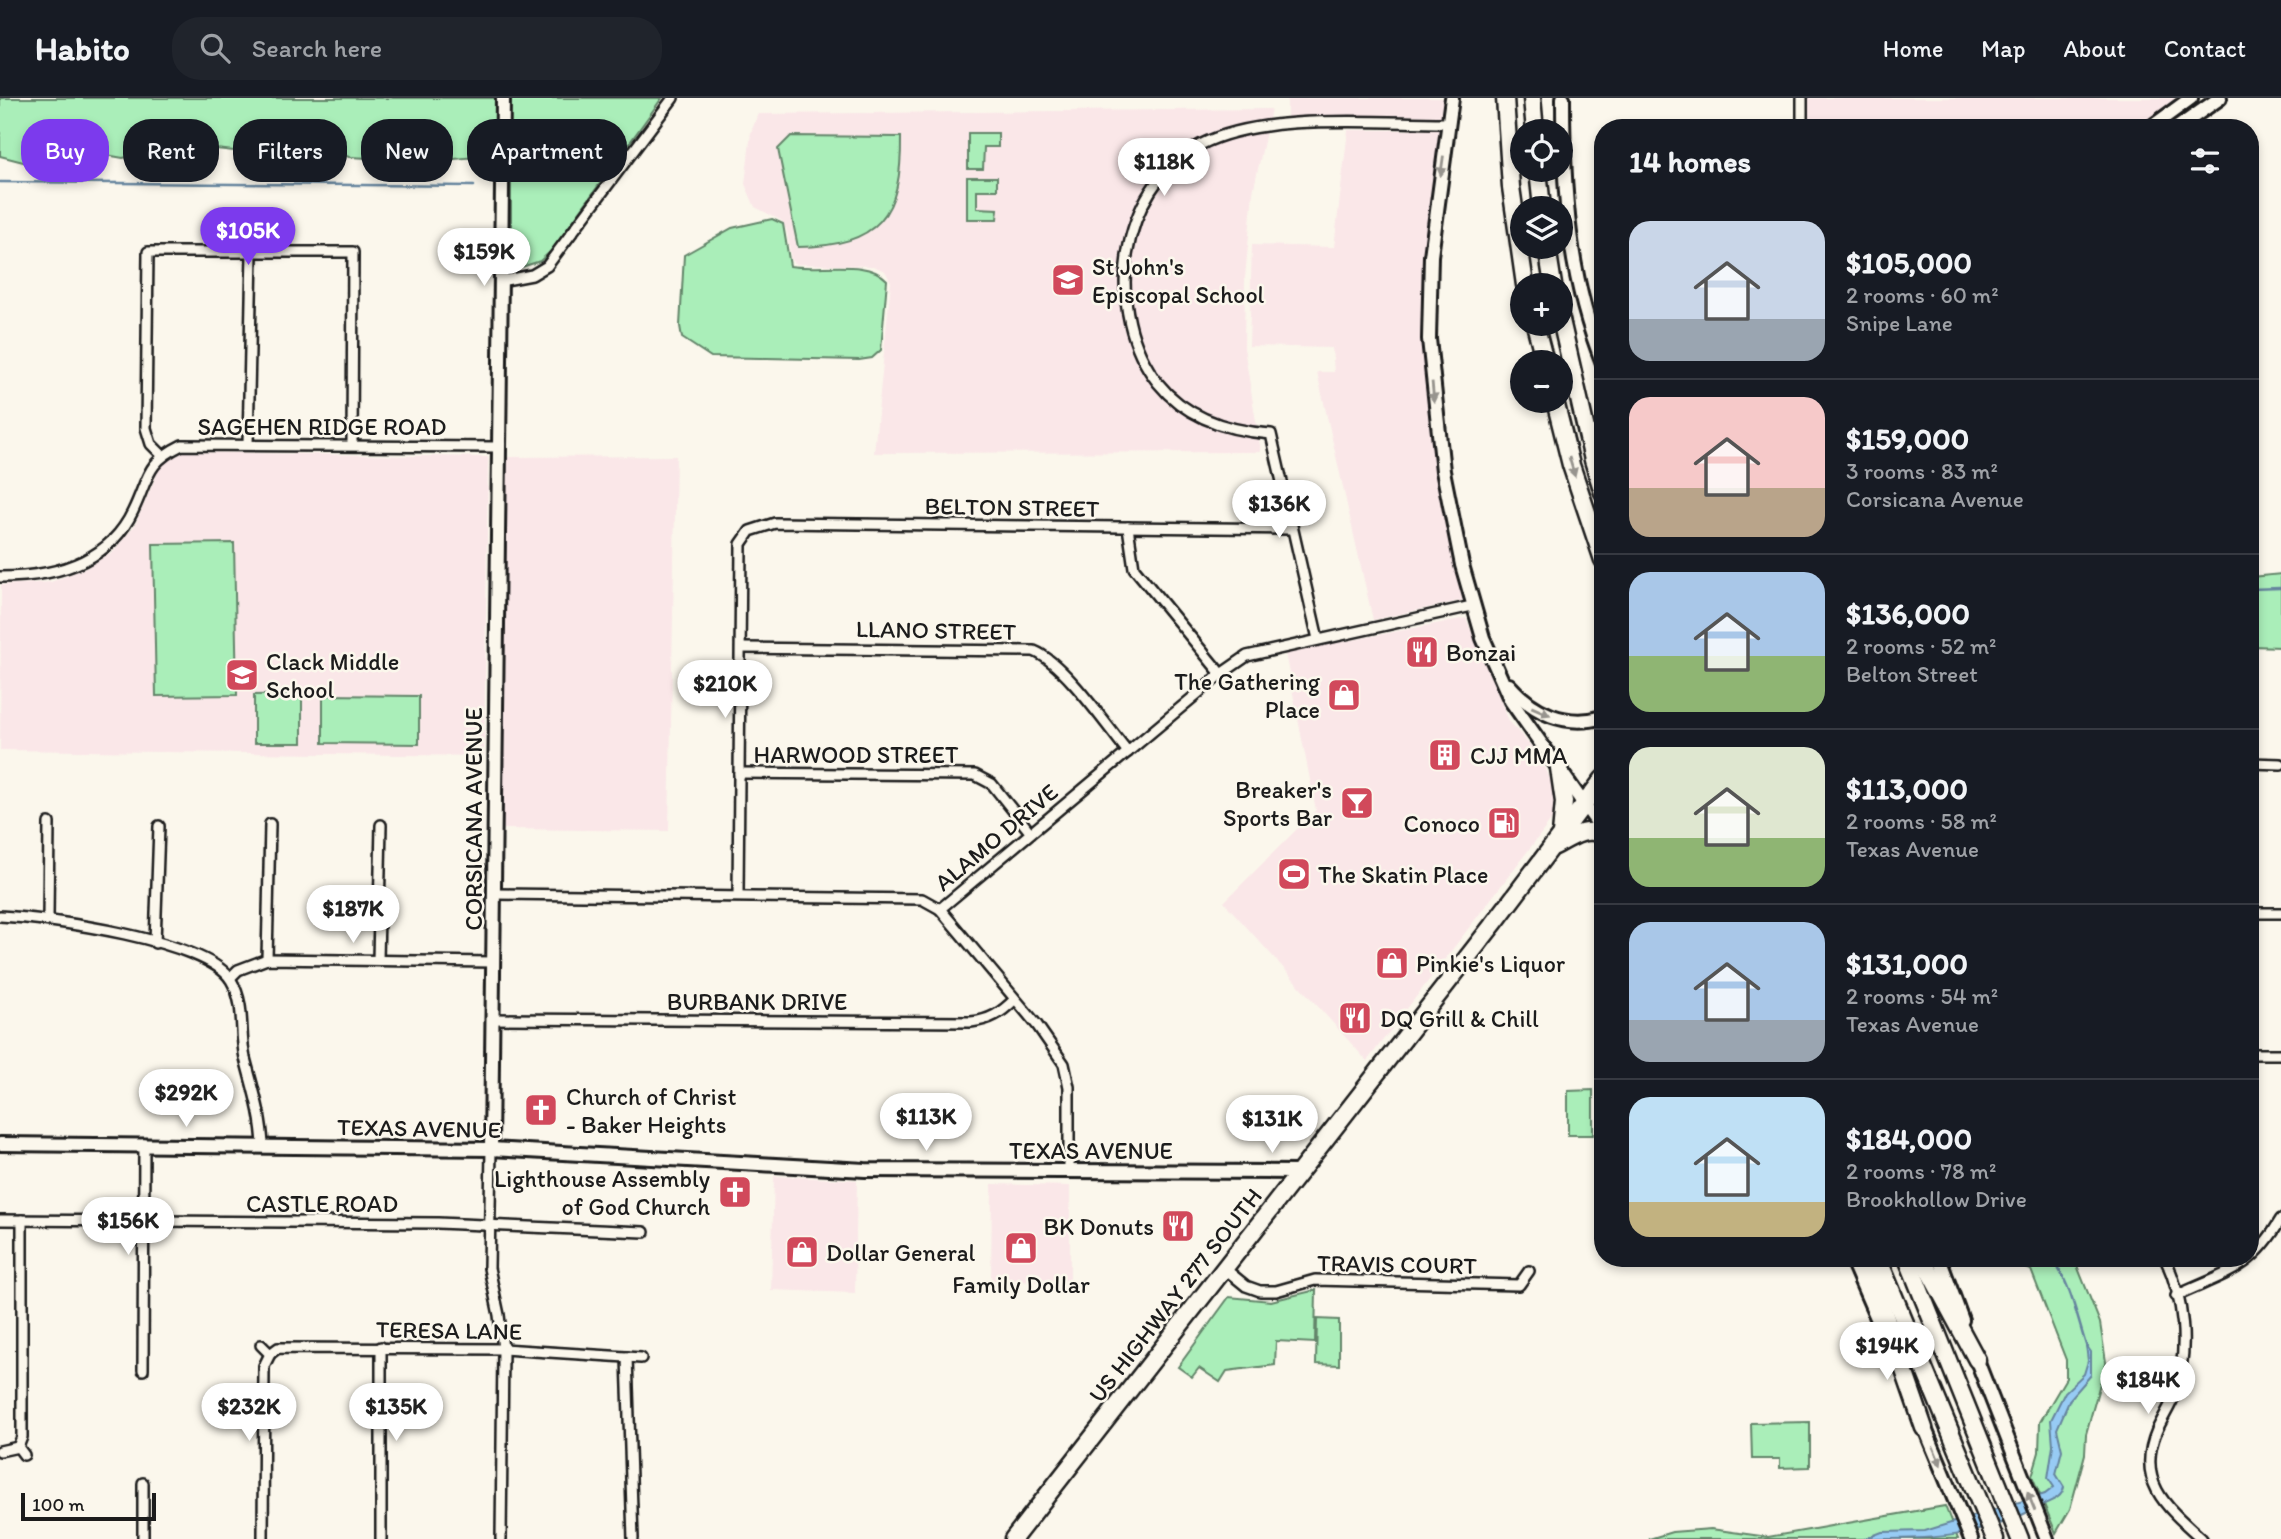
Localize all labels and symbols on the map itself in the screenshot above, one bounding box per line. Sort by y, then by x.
pin: $118K [1115,139,1213,198]
one-way arrow [1436,155,1447,177]
pin: $105K [199,208,297,267]
pin: $159K [435,228,533,288]
place label: St John's Episcopal School [1092,252,1265,309]
school or university icon: St John's Episcopal School [1049,261,1087,299]
one-way arrow [1428,381,1439,403]
street label: SAGEHEN RIDGE ROAD [198,412,446,441]
one-way arrow [1568,456,1578,477]
pin: $136K [1230,480,1328,540]
street label: BELTON STREET [924,491,1100,523]
street label: LLANO STREET [856,614,1017,646]
restaurant icon: Bonzai [1403,633,1441,671]
place label: Bonzai [1446,638,1516,667]
place label: Clack Middle School [266,647,399,704]
school or university icon: Clack Middle School [223,656,261,694]
pin: $210K [676,660,774,720]
place label: The Gathering Place [1174,667,1321,724]
shop icon: The Gathering Place [1325,676,1363,714]
one-way arrow [1531,706,1552,717]
street label: CORSICANA AVENUE [459,707,488,931]
building icon: CJJ MMA [1426,736,1464,774]
street label: HARWOOD STREET [754,740,959,769]
place label: CJJ MMA [1470,741,1567,770]
place label: Breaker's Sports Bar [1223,775,1332,832]
street label: ALAMO DRIVE [929,777,1063,897]
bar icon: Breaker's Sports Bar [1338,784,1376,822]
fuel station icon: Conoco [1485,804,1523,842]
place label: Conoco [1403,809,1480,838]
sports icon: The Skatin Place [1275,855,1313,893]
place label: The Skatin Place [1318,860,1489,889]
pin: $187K [304,886,402,945]
shop icon: Pinkie's Liquor [1373,944,1411,982]
place label: Pinkie's Liquor [1416,949,1565,978]
street label: BURBANK DRIVE [667,987,847,1016]
restaurant icon: DQ Grill & Chill [1336,999,1374,1037]
place label: DQ Grill & Chill [1380,1004,1539,1033]
pin: $292K [137,1070,235,1129]
place label: Church of Christ - Baker Heights [566,1082,736,1139]
church icon: Church of Christ - Baker Heights [522,1091,560,1129]
pin: $113K [877,1094,975,1153]
pin: $131K [1223,1096,1321,1155]
street label: TEXAS AVENUE [337,1112,501,1144]
street label: TEXAS AVENUE [1009,1136,1173,1165]
place label: Lighthouse Assembly of God Church [494,1164,710,1221]
church icon: Lighthouse Assembly of God Church [716,1173,754,1211]
street label: US HIGHWAY 277 SOUTH [1082,1182,1268,1408]
street label: CASTLE ROAD [246,1189,398,1218]
pin: $156K [79,1198,177,1257]
restaurant icon: BK Donuts [1159,1207,1197,1245]
place label: BK Donuts [1043,1212,1154,1241]
shop icon: Family Dollar [1002,1229,1040,1267]
shop icon: Dollar General [783,1233,821,1271]
place label: Dollar General [826,1238,975,1267]
street label: TRAVIS COURT [1317,1248,1478,1280]
place label: Family Dollar [952,1270,1090,1299]
street label: TERESA LANE [376,1314,522,1346]
pin: $194K [1838,1322,1936,1382]
pin: $184K [2099,1356,2197,1416]
pin: $232K [200,1384,298,1443]
pin: $135K [347,1384,445,1443]
one-way arrow [1931,1446,1942,1467]
scale bar [21,1490,156,1522]
one-way arrow [2026,1491,2037,1512]

